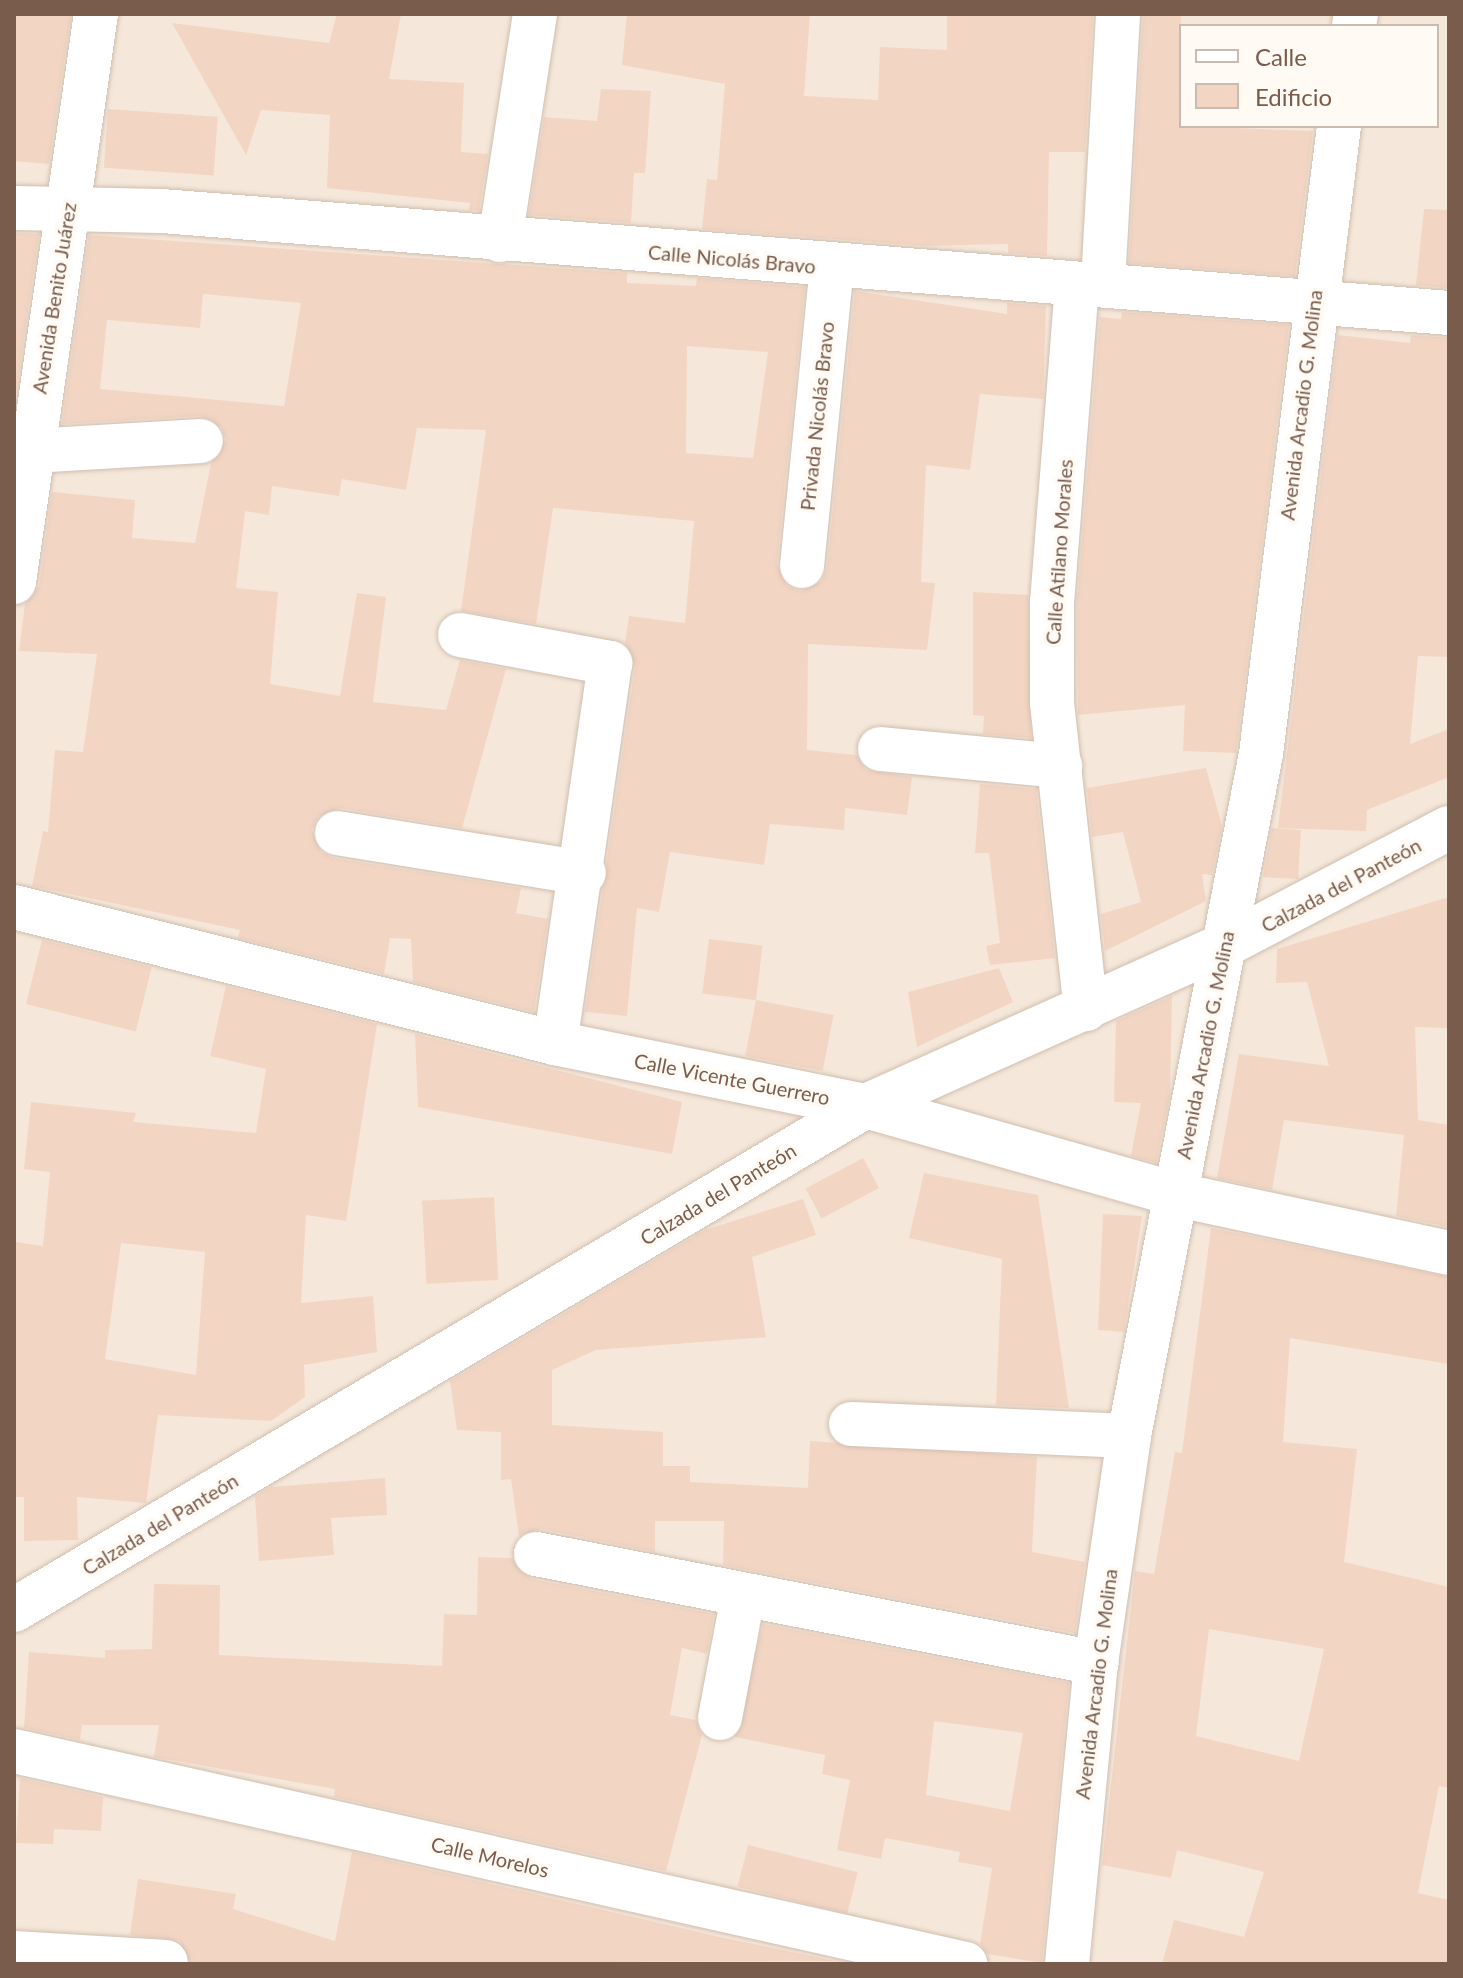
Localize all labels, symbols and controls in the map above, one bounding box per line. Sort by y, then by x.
legend [1179,24,1439,128]
text: Calle [1255,42,1307,71]
text: Edificio [1255,82,1332,111]
street label: Avenida Benito Juárez [27,200,81,396]
street label: Calle Nicolás Bravo [647,240,817,278]
street label: Avenida Arcadio G. Molina [1275,288,1327,522]
street label: Privada Nicolás Bravo [795,320,839,512]
street label: Calle Atilano Morales [1041,458,1077,646]
street label: Calzada del Panteón [1257,833,1425,937]
street label: Avenida Arcadio G. Molina [1171,929,1239,1161]
street label: Calle Vicente Guerrero [632,1048,832,1110]
street label: Calzada del Panteón [636,1138,800,1250]
street label: Calzada del Panteón [78,1468,242,1580]
street label: Avenida Arcadio G. Molina [1070,1567,1122,1801]
street label: Calle Morelos [429,1832,551,1882]

